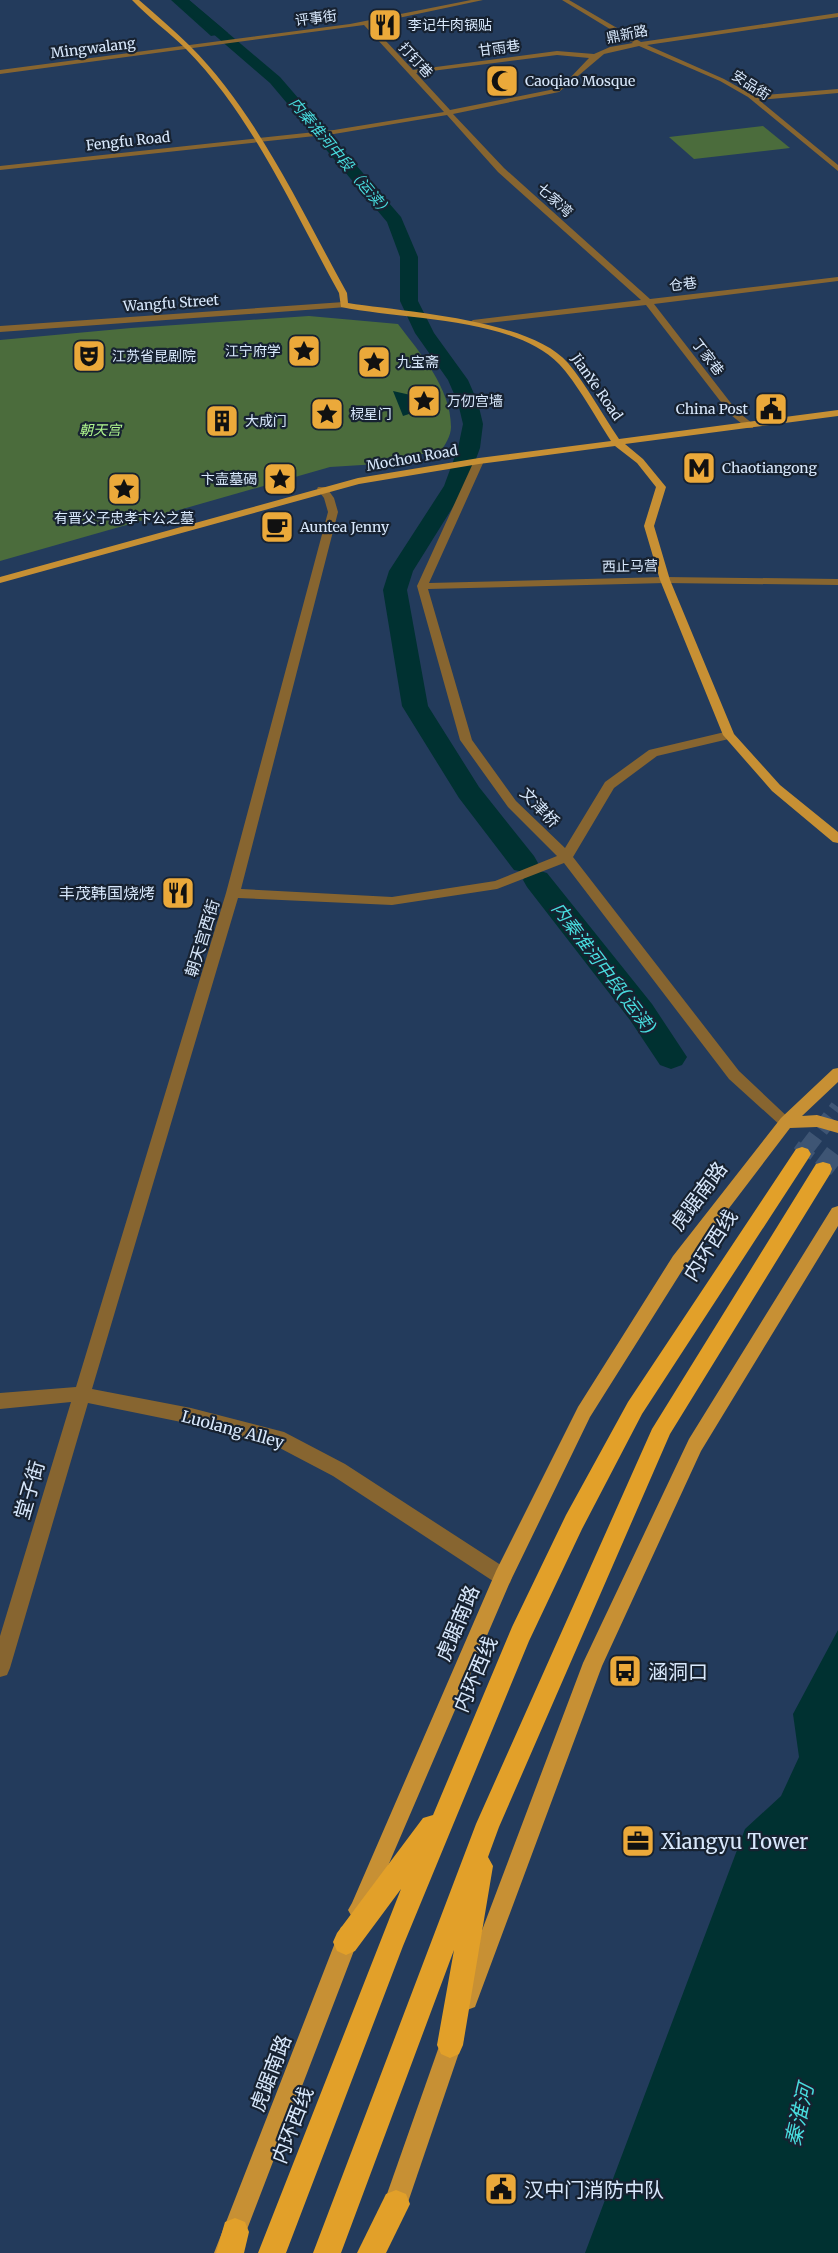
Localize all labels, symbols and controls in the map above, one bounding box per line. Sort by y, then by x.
street label: 评事街 [294,7,338,29]
restaurant icon: 李记牛肉锅贴 [367,7,403,43]
place label: 李记牛肉锅贴 [408,16,492,34]
street label: 鼎新路 [605,21,649,47]
street label: Mingwalang [50,34,137,62]
street label: 甘雨巷 [477,36,521,60]
street label: 打钉巷 [395,39,437,81]
mosque icon: Caoqiao Mosque [484,63,520,99]
street label: 安品街 [728,66,774,104]
place label: Caoqiao Mosque [525,72,635,90]
water label: 内秦淮河中段（运渎） [286,93,396,221]
street label: Fengfu Road [85,128,172,154]
street label: 七家湾 [533,179,577,221]
street label: 仓巷 [668,273,698,295]
street label: Wangfu Street [121,291,220,315]
place icon: 江宁府学 [286,333,322,369]
street label: 丁家巷 [688,335,728,379]
theatre icon: 江苏省昆剧院 [71,338,107,374]
place label: 江宁府学 [225,342,281,360]
place icon: 九宝斋 [356,344,392,380]
place label: 江苏省昆剧院 [112,347,196,365]
street label: JianYe Road [567,349,627,424]
place label: 九宝斋 [397,353,439,371]
place icon: 万仞宫墙 [406,383,442,419]
public building icon: China Post [753,391,789,427]
place label: 万仞宫墙 [447,392,503,410]
place icon: 棂星门 [309,396,345,432]
place label: China Post [676,400,749,418]
building icon: 大成门 [204,403,240,439]
place label: 棂星门 [350,405,392,423]
place label: 大成门 [245,412,287,430]
park label: 朝天宫 [79,421,123,439]
street label: Mochou Road [365,441,460,475]
metro station icon: Chaotiangong [681,450,717,486]
place label: Chaotiangong [722,459,817,477]
place icon: 卞壸墓碣 [262,461,298,497]
place label: 卞壸墓碣 [201,470,257,488]
place icon: 有晋父子忠孝卞公之墓 [106,471,142,507]
place label: 有晋父子忠孝卞公之墓 [54,509,194,527]
cafe icon: Auntea Jenny [259,509,295,545]
place label: Auntea Jenny [299,518,390,536]
street label: 西止马营 [602,557,658,575]
street label: 文津桥 [516,783,564,831]
restaurant icon: 丰茂韩国烧烤 [160,875,196,911]
place label: 丰茂韩国烧烤 [59,883,155,903]
street label: 朝天宫西街 [181,897,223,979]
water label: 内秦淮河中段(运渎) [547,898,661,1038]
street label: 虎踞南路 [664,1157,732,1235]
street label: 内环西线 [678,1205,742,1285]
street label: Luolang Alley [180,1406,287,1452]
street label: 堂子街 [9,1458,49,1522]
street label: 虎踞南路 [430,1581,484,1665]
street label: 内环西线 [448,1632,502,1716]
bus stop icon: 涵洞口 [607,1653,643,1689]
place label: 涵洞口 [648,1659,708,1684]
office icon: Xiangyu Tower [620,1823,656,1859]
place label: Xiangyu Tower [661,1829,808,1854]
street label: 虎踞南路 [244,2031,296,2115]
water label: 秦淮河 [779,2077,820,2149]
street label: 内环西线 [266,2083,318,2167]
public building icon: 汉中门消防中队 [483,2171,519,2207]
place label: 汉中门消防中队 [524,2177,664,2202]

